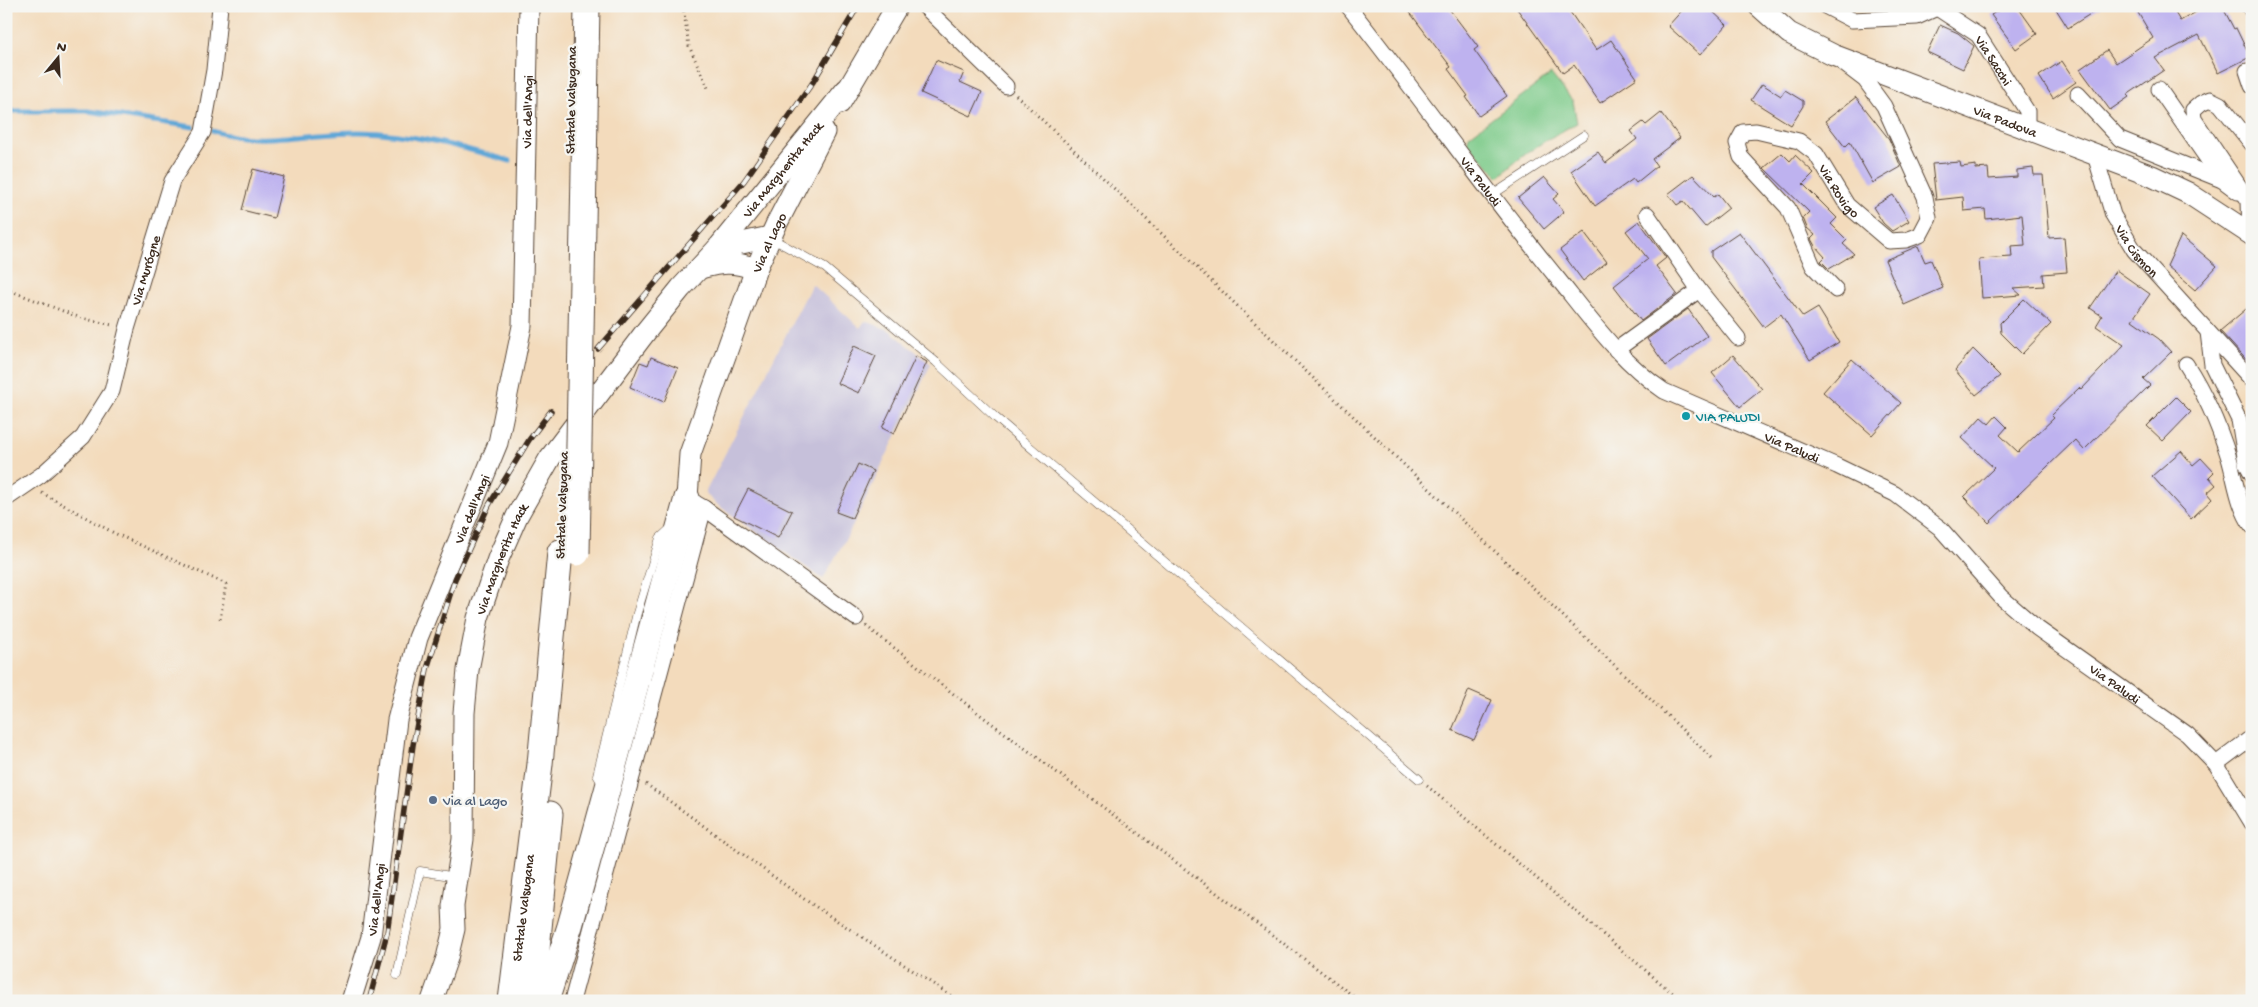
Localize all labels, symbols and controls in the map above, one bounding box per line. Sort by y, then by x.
north arrow [32,32,82,82]
street label: Via Sacchi [1969,32,2015,90]
text: N [54,39,68,58]
street label: Statale Valsugana [563,45,582,154]
street label: Via dell'Angi [520,75,538,149]
street label: Via Padova [1969,103,2040,143]
street label: Via Margherita Hack [739,118,829,223]
street label: Via Paludi [1454,153,1504,211]
street label: Via Rovigo [1813,161,1862,223]
street label: Via al Lago [749,210,792,277]
street label: Via Cismon [2110,222,2161,282]
street label: Via Murógne [128,233,166,309]
marker: VIA PALUDI [1680,410,1692,422]
place label: VIA PALUDI [1695,410,1760,427]
street label: Via Paludi [1760,429,1821,468]
street label: Statale Valsugana [553,450,574,559]
street label: Via dell'Angi [451,473,495,548]
street label: Via Margherita Hack [473,500,534,618]
street label: Via Paludi [2084,661,2142,709]
marker: Via al Lago [427,794,439,806]
place label: Via al Lago [442,794,507,811]
street label: Statale Valsugana [510,852,540,963]
street label: Via dell'Angi [365,862,391,938]

